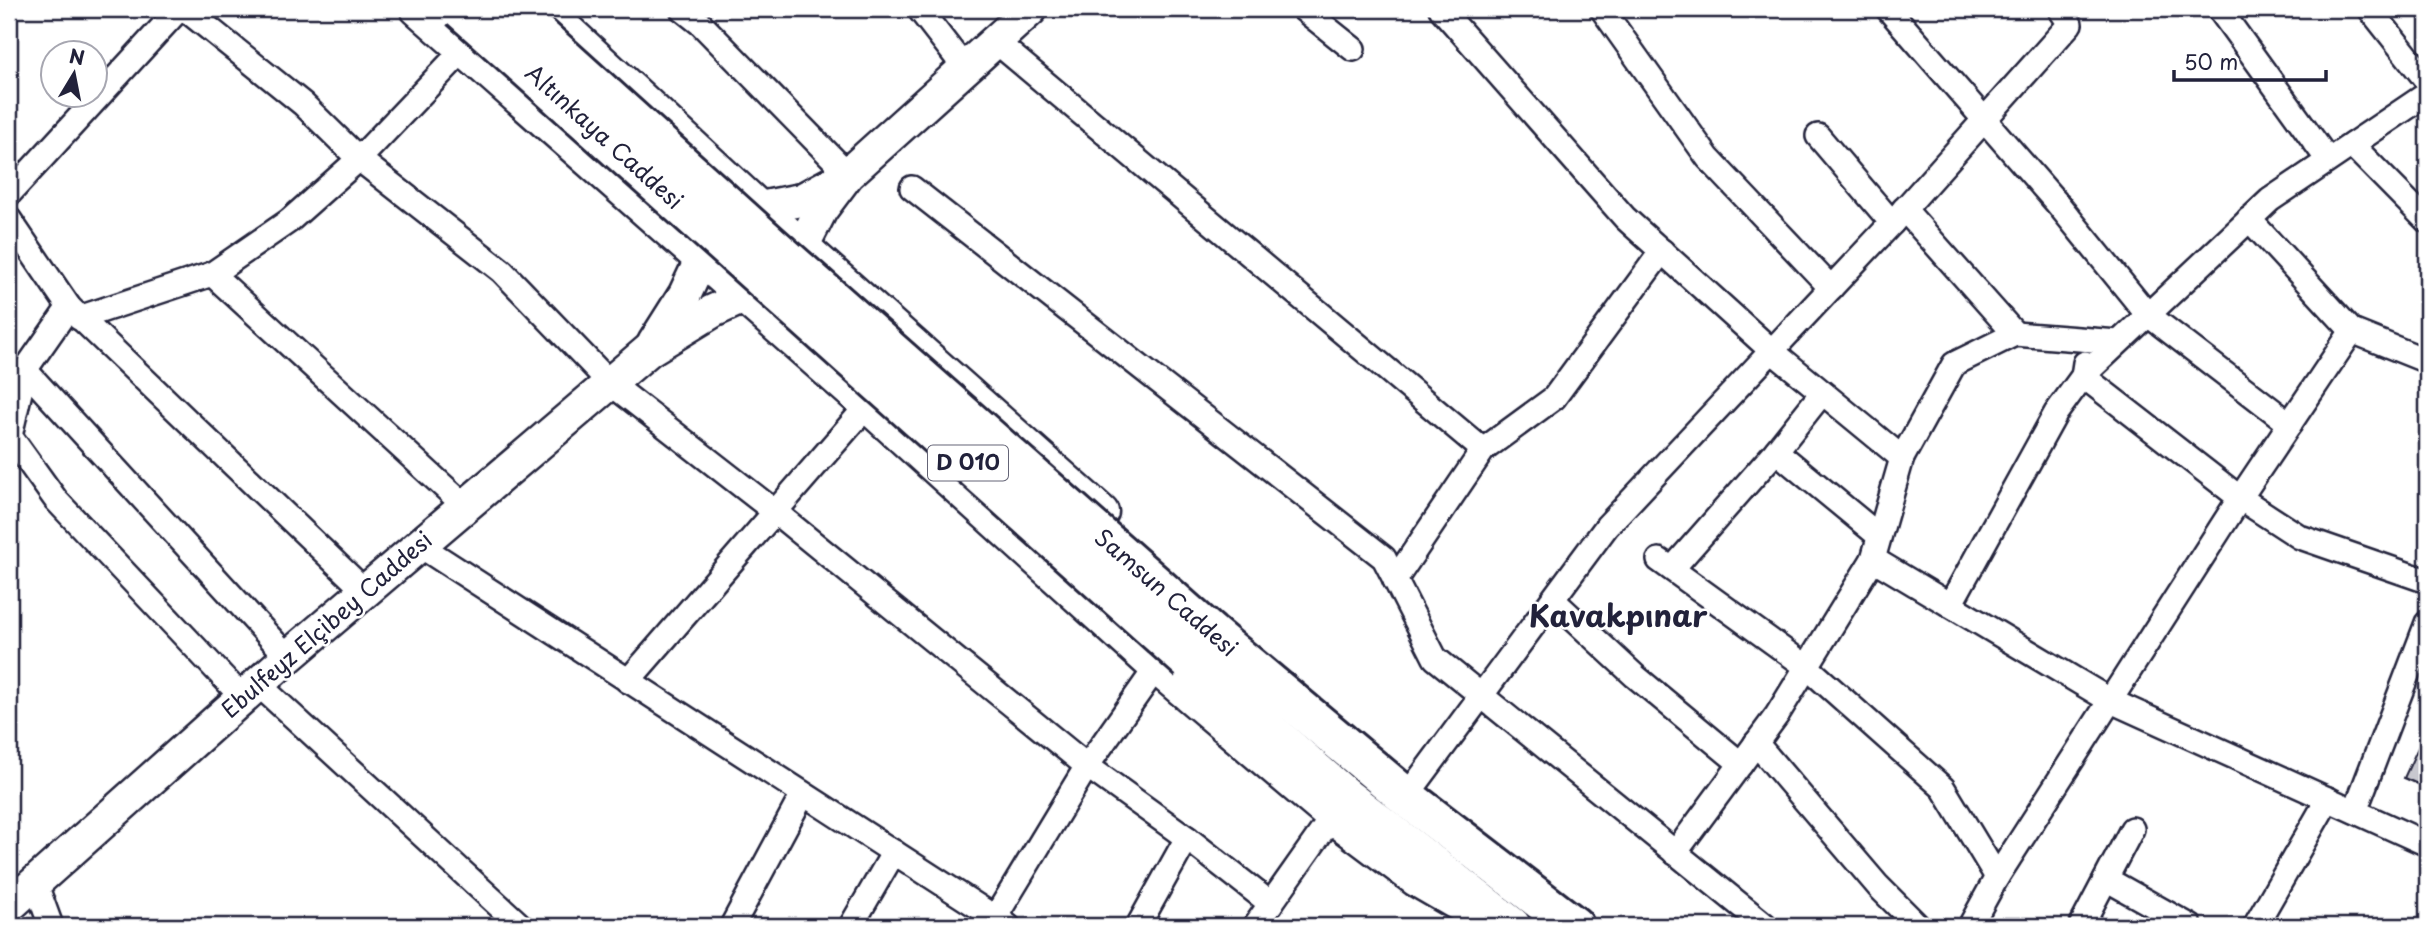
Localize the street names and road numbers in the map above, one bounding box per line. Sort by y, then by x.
street label: Altınkaya Caddesi [518,55,692,217]
road number: D 010 [928,446,1008,480]
street label: Samsun Caddesi [1088,520,1246,664]
street label: Ebulfeyz Elçibey Caddesi [213,522,439,726]

